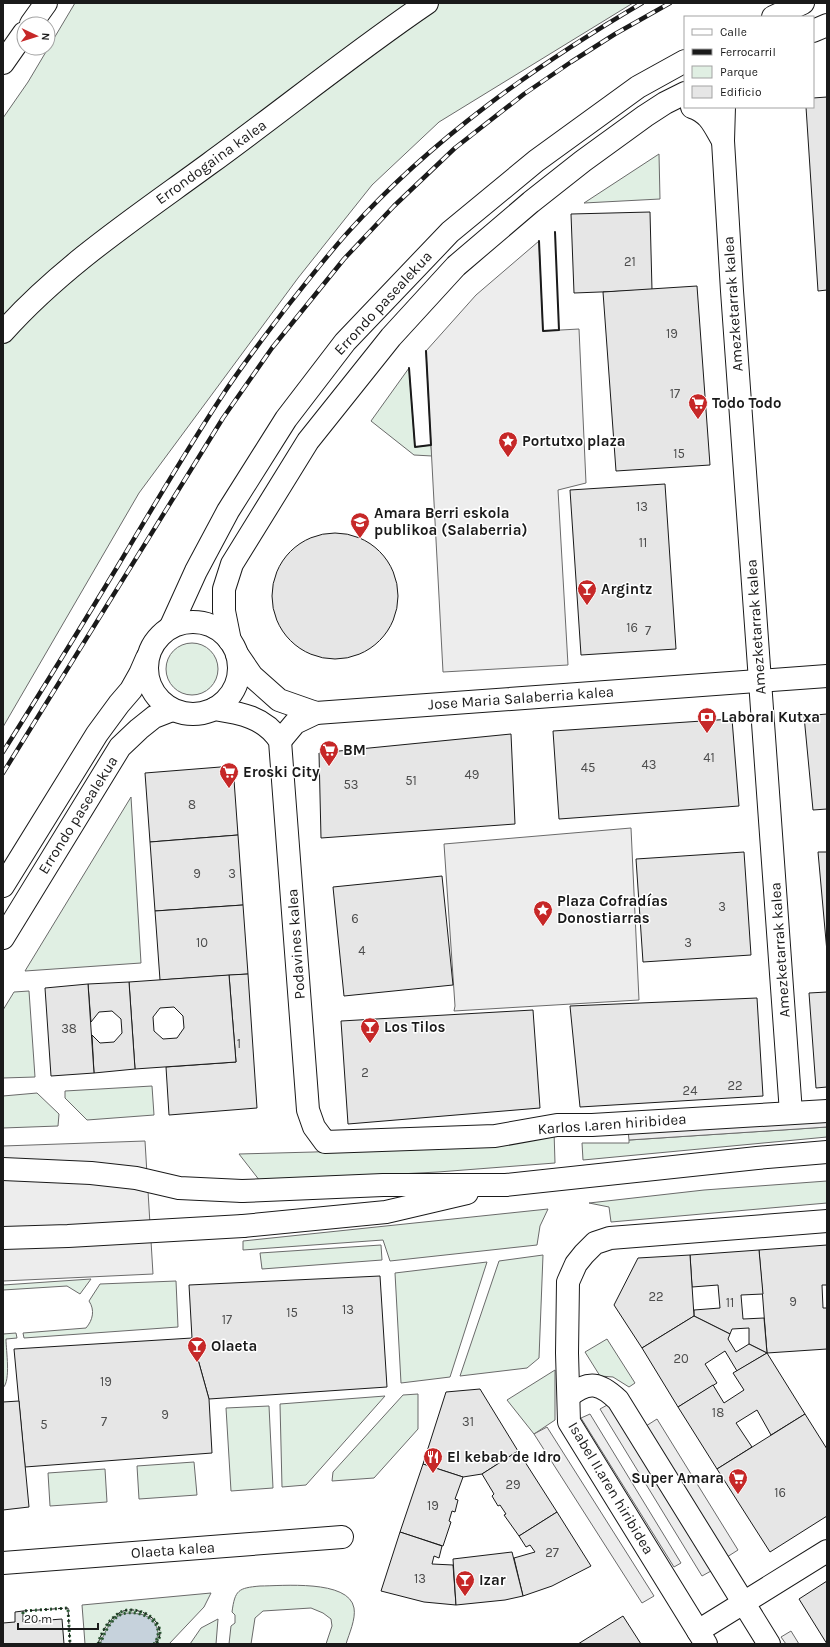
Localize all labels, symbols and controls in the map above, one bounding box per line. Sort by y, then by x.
north arrow [16,16,56,56]
legend [684,16,814,108]
text: Calle [720,25,747,39]
text: N [39,32,52,41]
text: Ferrocarril [720,45,776,59]
text: Parque [720,65,758,79]
text: Edificio [720,85,761,99]
street label: Errondogaina kalea [152,116,270,208]
street label: Amezketarrak kalea [719,236,747,372]
street label: Errondo pasealekua [330,247,436,359]
house number: 21 [624,254,636,269]
house number: 19 [666,326,678,341]
house number: 17 [670,386,680,401]
supermarket icon: Todo Todo [687,392,709,420]
place label: Todo Todo [712,394,781,412]
place icon: Portutxo plaza [497,430,519,458]
place label: Portutxo plaza [522,432,626,450]
house number: 15 [673,446,685,461]
house number: 13 [636,499,648,514]
place label: Amara Berri eskola publikoa (Salaberria) [374,504,527,539]
school or university icon: Amara Berri eskola publikoa (Salaberria) [349,511,371,539]
house number: 11 [639,535,647,550]
street label: Amezketarrak kalea [742,559,770,695]
bar icon: Argintz [576,578,598,606]
place label: Argintz [601,580,653,598]
house number: 16 [626,620,638,635]
house number: 7 [645,623,651,638]
street label: Jose Maria Salaberria kalea [427,683,615,713]
bank icon: Laboral Kutxa [696,706,718,734]
place label: Laboral Kutxa [721,708,820,726]
supermarket icon: BM [318,739,340,767]
place label: BM [343,741,366,759]
house number: 41 [703,750,715,765]
street label: Errondo pasealekua [34,753,122,877]
house number: 43 [642,757,656,772]
house number: 45 [581,760,595,775]
supermarket icon: Eroski City [218,761,240,789]
place label: Eroski City [243,763,320,781]
house number: 49 [465,767,479,782]
house number: 51 [405,773,417,788]
house number: 53 [343,777,359,792]
house number: 8 [188,797,196,812]
house number: 9 [193,866,201,881]
house number: 3 [228,866,236,881]
street label: Amezketarrak kalea [766,882,794,1018]
street label: Podavines kalea [283,888,309,1000]
place label: Plaza Cofradías Donostiarras [557,892,668,927]
place icon: Plaza Cofradías Donostiarras [532,899,554,927]
house number: 3 [718,899,726,914]
house number: 6 [351,911,359,926]
house number: 10 [196,935,208,950]
house number: 3 [684,935,692,950]
house number: 4 [358,943,366,958]
bar icon: Los Tilos [359,1016,381,1044]
place label: Los Tilos [384,1018,446,1036]
house number: 38 [61,1021,77,1036]
house number: 1 [237,1036,241,1051]
house number: 2 [361,1065,369,1080]
house number: 22 [727,1078,743,1093]
house number: 24 [683,1083,697,1098]
street label: Karlos I.aren hiribidea [537,1110,687,1138]
house number: 22 [648,1289,664,1304]
house number: 9 [789,1294,797,1309]
house number: 11 [726,1295,734,1310]
house number: 13 [342,1302,354,1317]
house number: 15 [286,1305,298,1320]
house number: 17 [222,1312,232,1327]
bar icon: Olaeta [186,1335,208,1363]
place label: Olaeta [211,1337,257,1355]
house number: 20 [673,1351,689,1366]
house number: 19 [100,1374,112,1389]
house number: 18 [712,1405,724,1420]
house number: 9 [161,1407,169,1422]
house number: 7 [101,1414,107,1429]
house number: 31 [462,1414,474,1429]
house number: 5 [40,1417,48,1432]
street label: Isabel II.aren hiribidea [564,1418,658,1558]
restaurant icon: El kebab de Idro [422,1446,444,1474]
place label: El kebab de Idro [447,1448,561,1466]
supermarket icon: Super Amara [727,1467,749,1495]
place label: Super Amara [631,1469,724,1487]
house number: 29 [505,1477,521,1492]
house number: 16 [774,1485,786,1500]
house number: 19 [427,1498,439,1513]
street label: Olaeta kalea [130,1538,216,1562]
house number: 27 [545,1545,559,1560]
bar icon: Izar [454,1569,476,1597]
house number: 13 [414,1571,426,1586]
place label: Izar [479,1571,506,1589]
scale bar [18,1605,98,1631]
text: 20 m [24,1612,52,1626]

